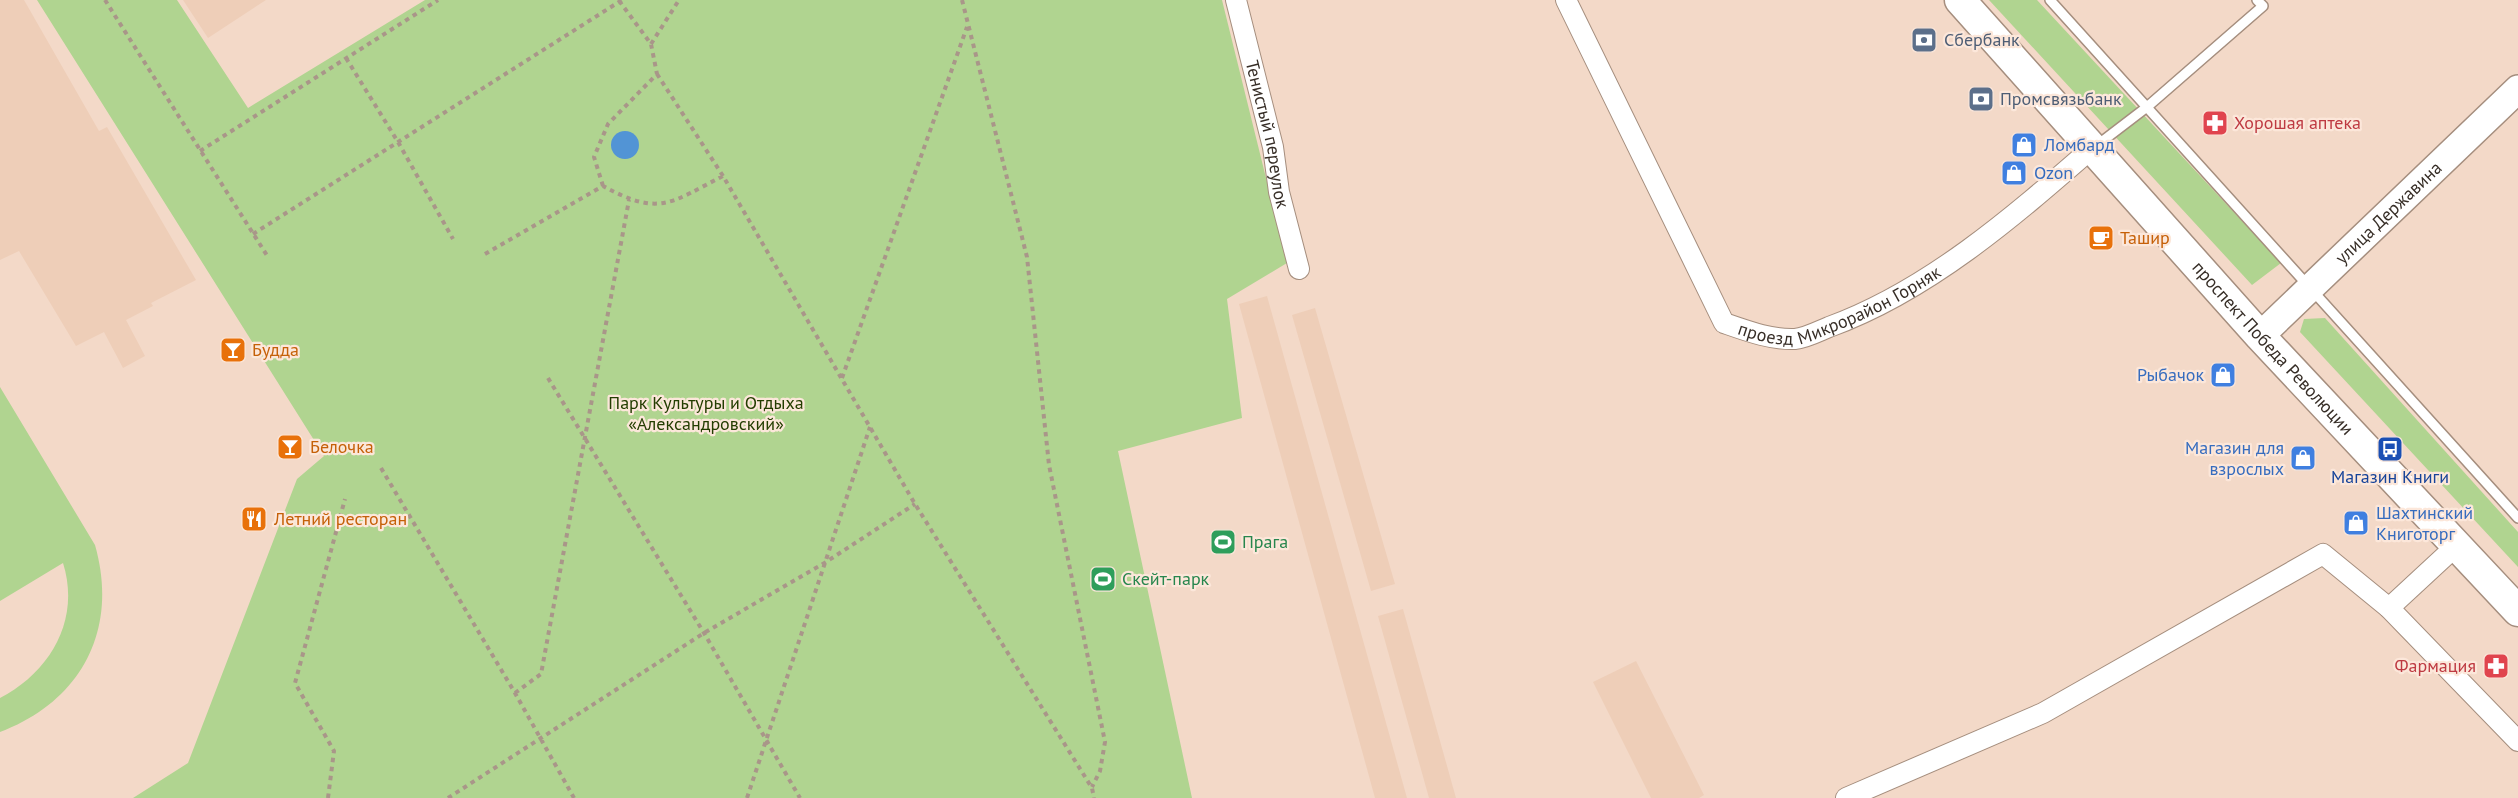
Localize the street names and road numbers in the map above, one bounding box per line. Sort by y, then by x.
street label: Тенистый переулок [1241,58,1295,211]
street label: улица Державина [2330,156,2446,269]
street label: проспект Победа Революции [2188,256,2359,440]
street label: проезд Микрорайон Горняк [1735,260,1945,350]

